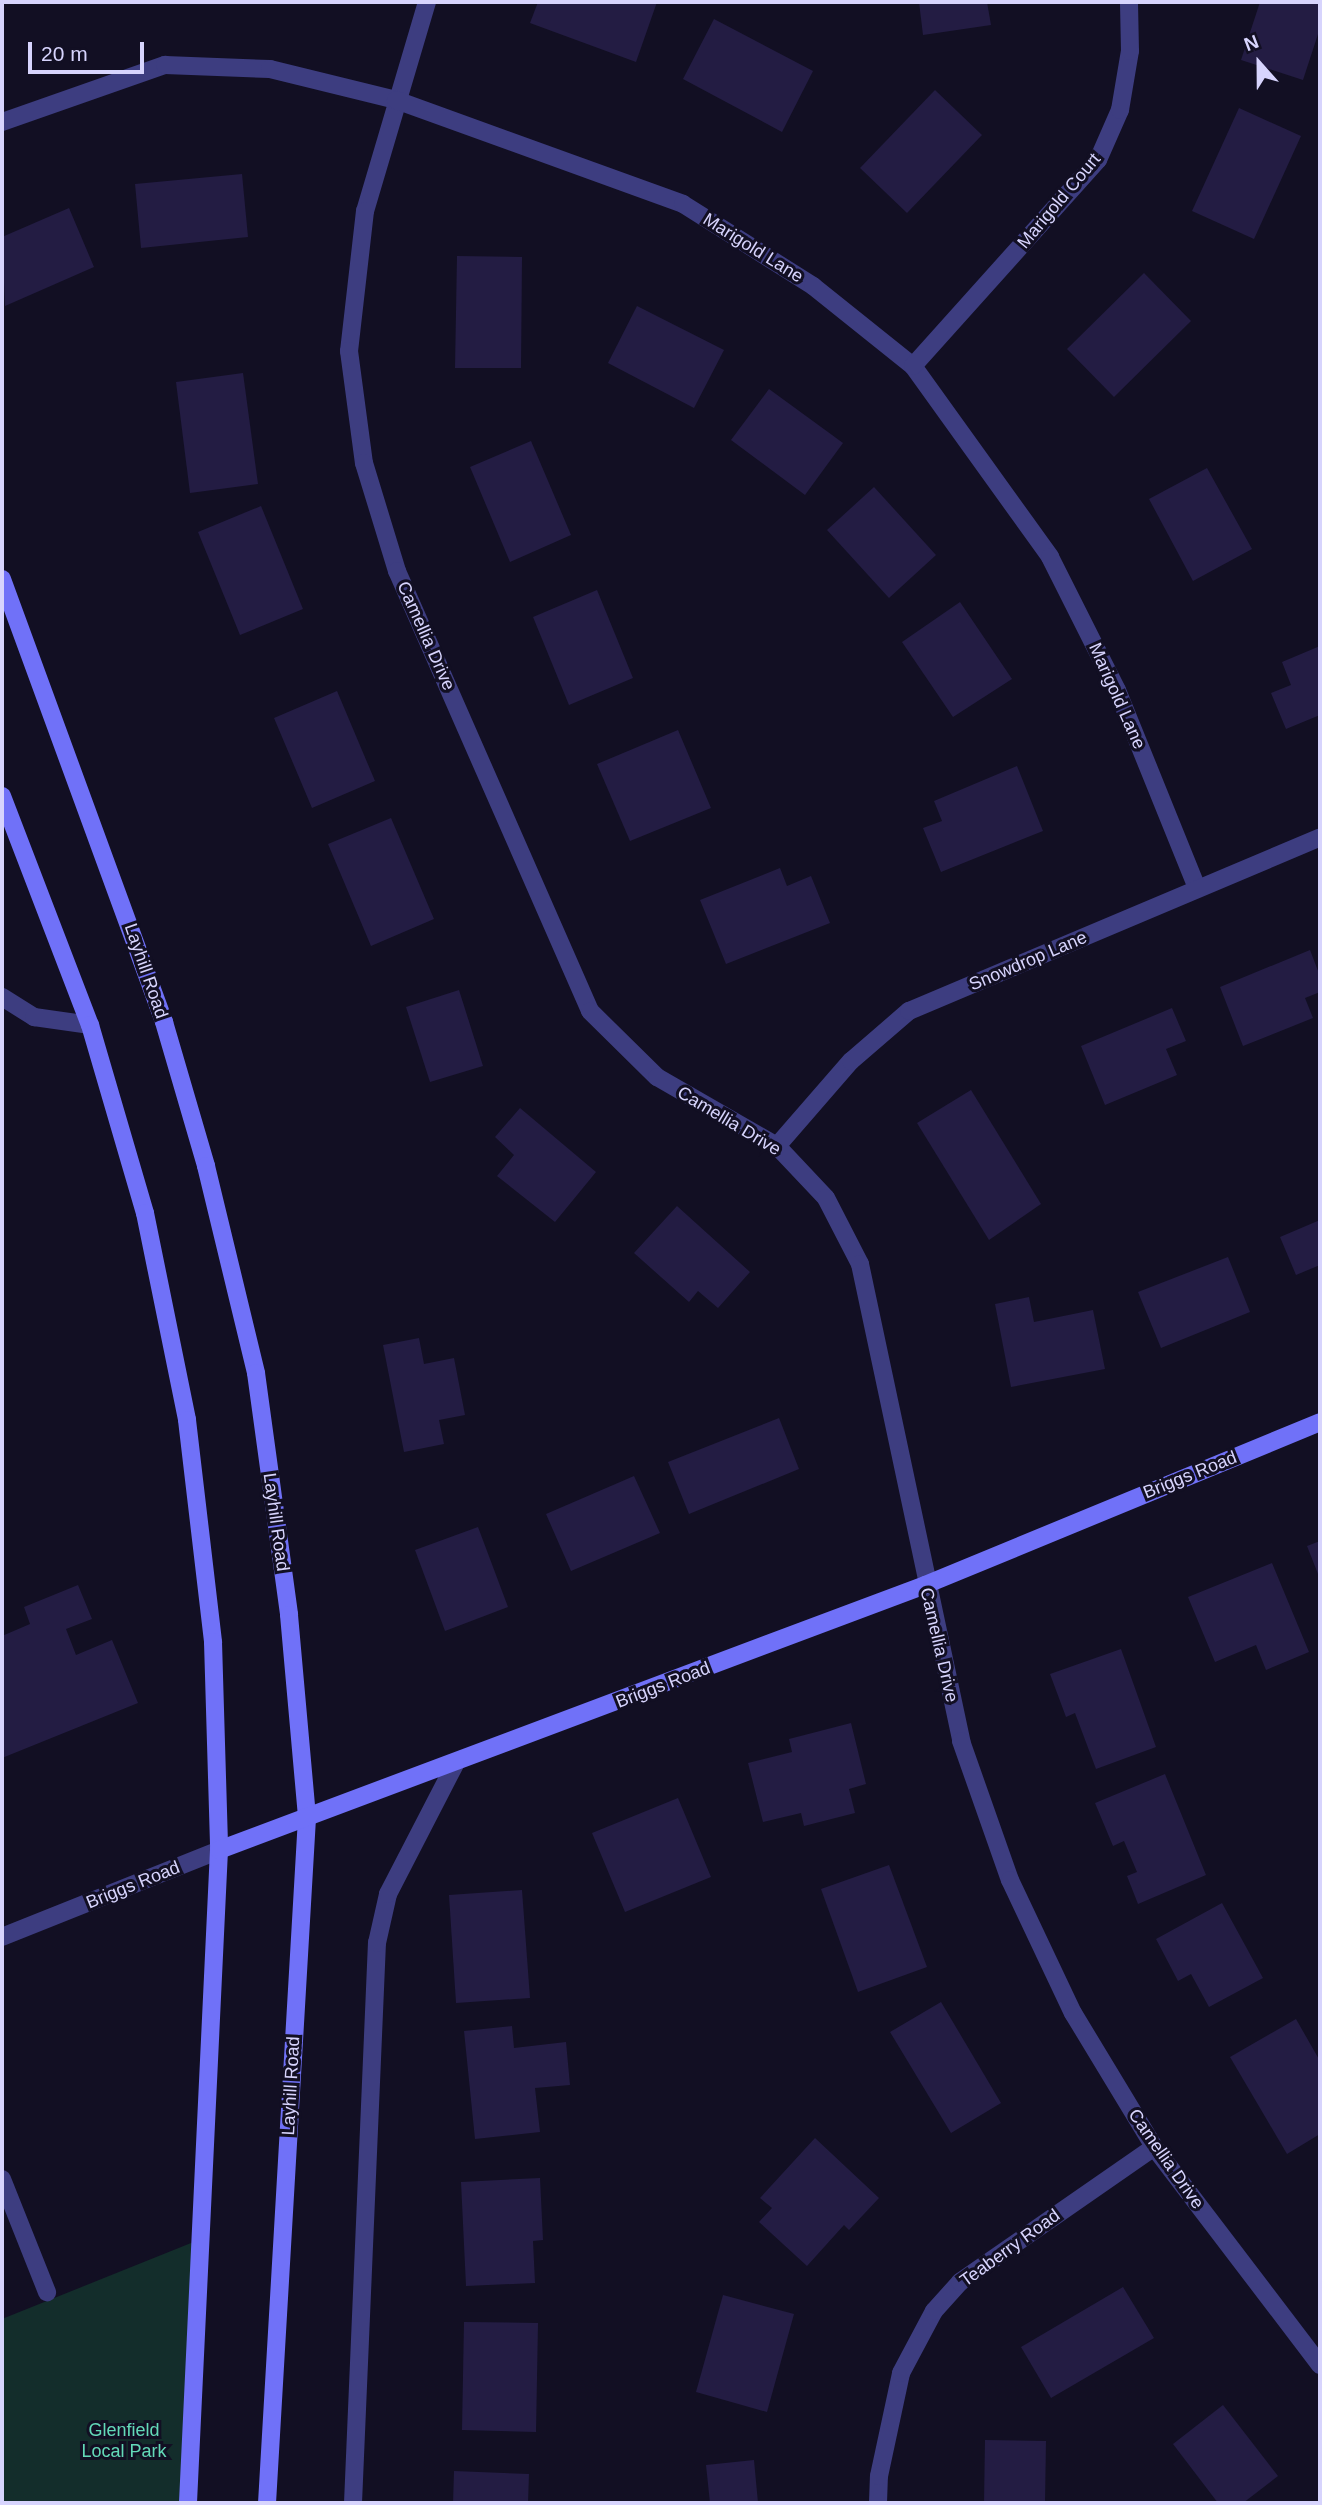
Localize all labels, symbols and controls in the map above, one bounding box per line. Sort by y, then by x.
scale bar [32,28,147,72]
north arrow [1224,28,1294,98]
text: N [1241,31,1261,55]
text: 20 m [41,42,88,65]
street label: Marigold Court [1013,149,1105,253]
street label: Marigold Lane [699,209,807,287]
street label: Camellia Drive [392,578,460,694]
street label: Marigold Lane [1084,640,1150,752]
street label: Layhill Road [120,921,172,1021]
street label: Snowdrop Lane [966,926,1090,996]
street label: Camellia Drive [673,1082,785,1160]
street label: Briggs Road [1140,1446,1240,1504]
street label: Layhill Road [258,1471,294,1573]
street label: Camellia Drive [915,1586,963,1704]
street label: Briggs Road [613,1657,713,1713]
street label: Briggs Road [83,1856,183,1914]
street label: Layhill Road [278,2036,304,2136]
street label: Camellia Drive [1124,2105,1208,2213]
street label: Teaberry Road [956,2205,1064,2291]
park label: Glenfield Local Park [81,2420,167,2462]

